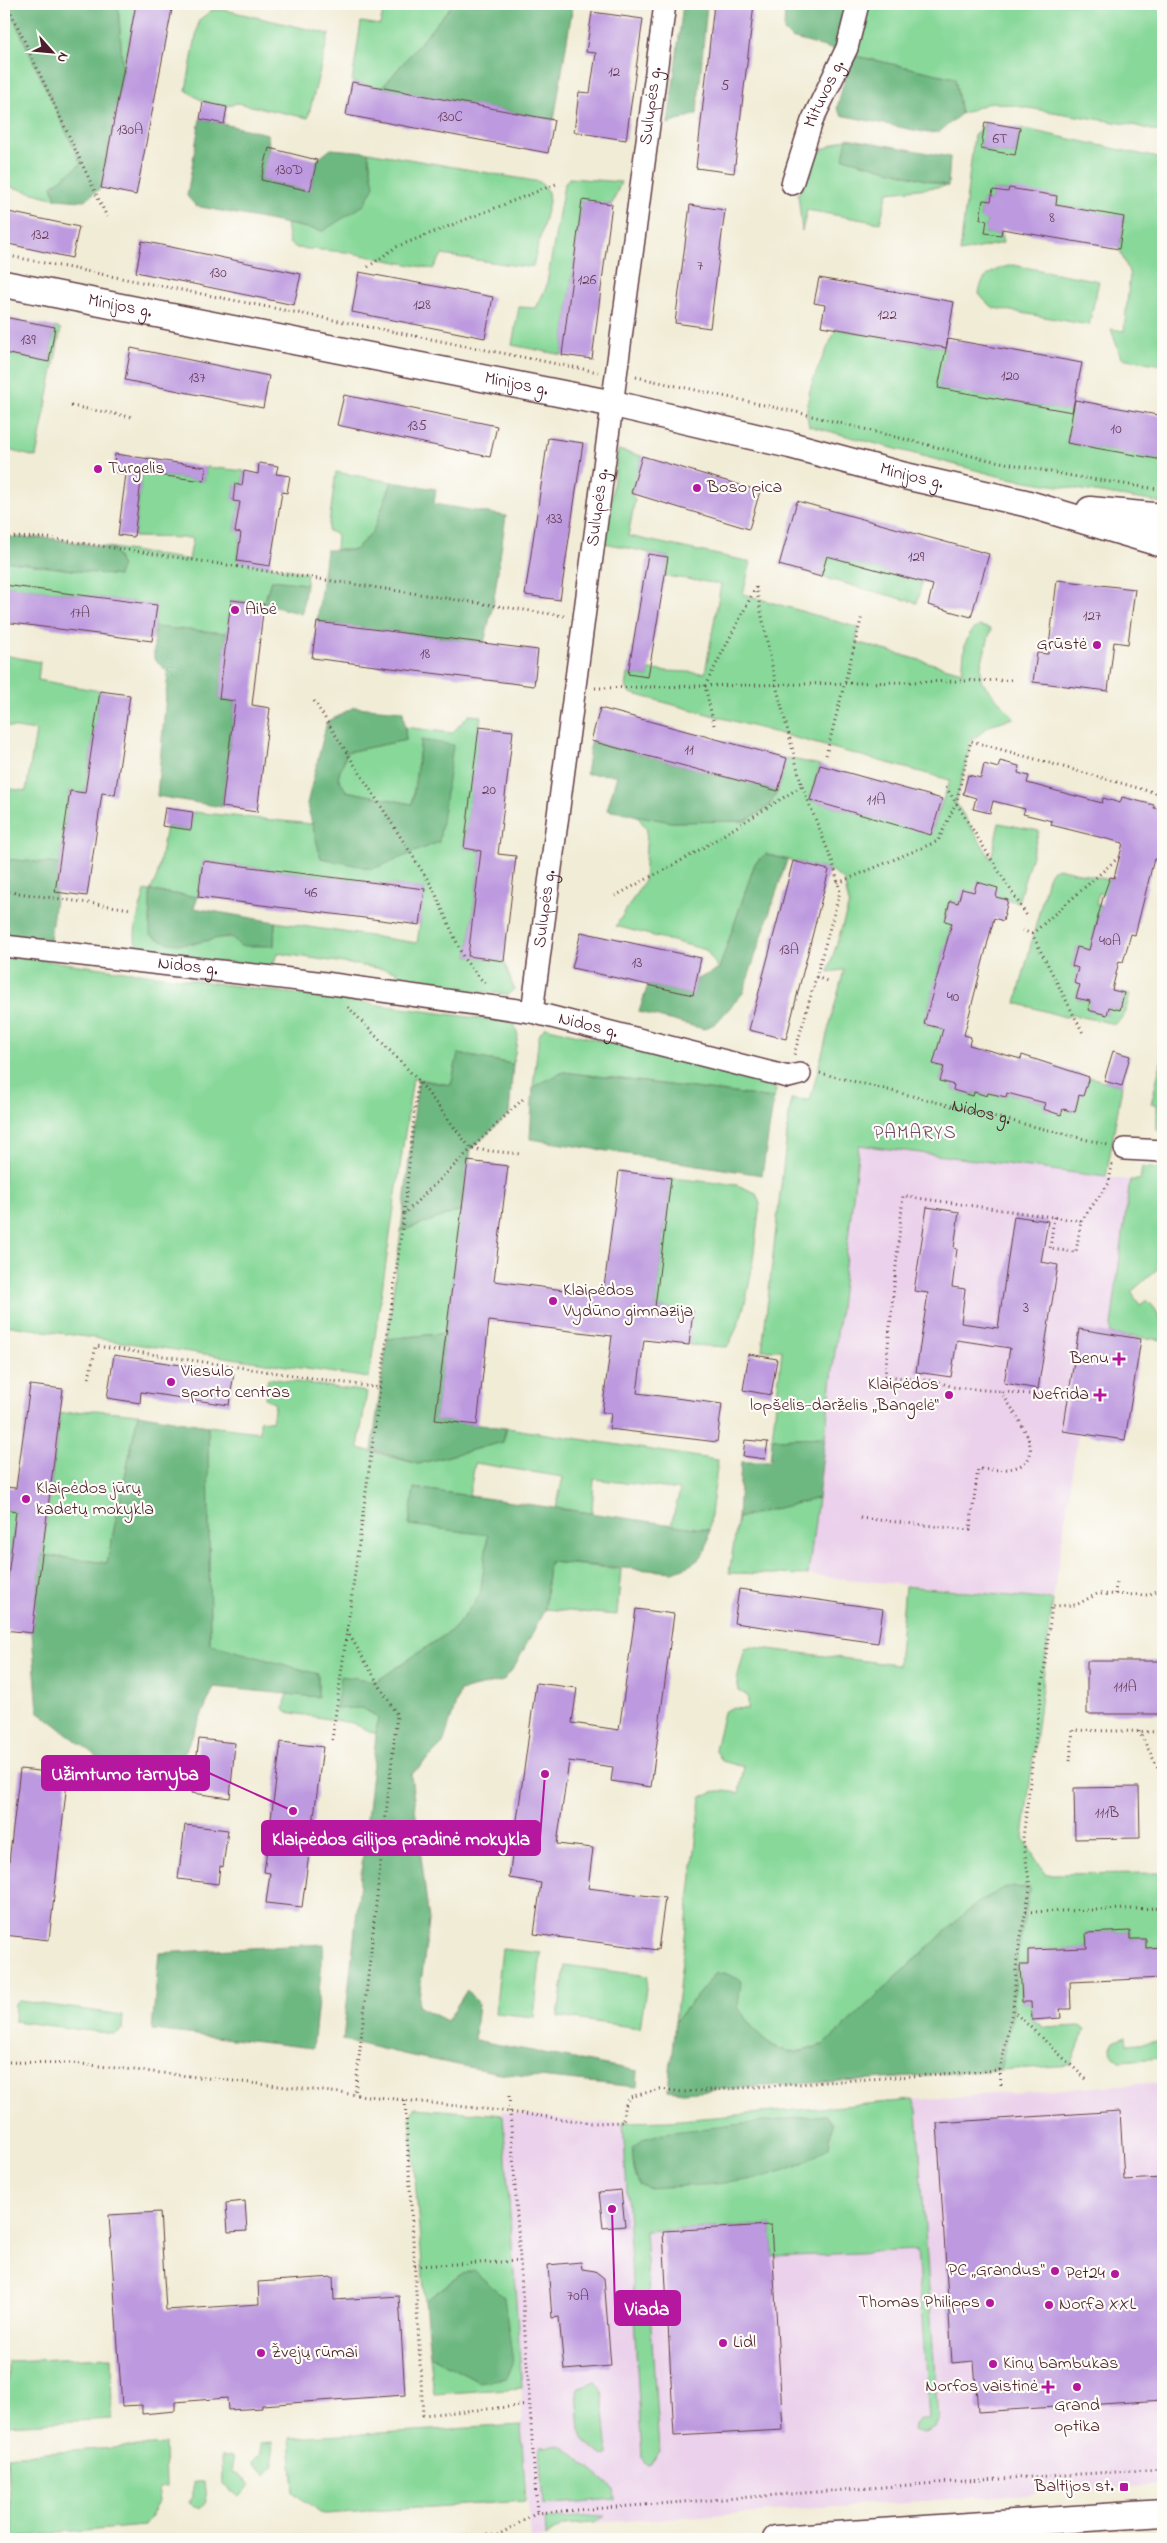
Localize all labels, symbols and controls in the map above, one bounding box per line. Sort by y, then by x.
north arrow [28,28,78,78]
text: N [51,48,74,66]
street label: Mituvos g. [798,56,852,131]
house number: 12 [608,61,621,83]
street label: Sulupės g. [634,65,670,146]
house number: 5 [721,75,730,97]
house number: 130C [437,106,463,128]
house number: 130A [117,119,143,141]
house number: 6T [992,128,1008,150]
house number: 130D [275,159,303,181]
house number: 8 [1049,207,1055,229]
house number: 132 [31,224,50,246]
house number: 7 [697,255,703,277]
house number: 130 [209,262,227,284]
house number: 126 [578,269,597,291]
street label: Minijos g. [85,288,154,326]
house number: 128 [413,294,431,316]
house number: 122 [877,304,897,326]
house number: 139 [20,329,36,351]
house number: 120 [1001,365,1020,387]
street label: Minijos g. [482,366,551,404]
house number: 137 [188,367,206,389]
house number: 135 [407,415,427,437]
house number: 10 [1110,418,1122,440]
place label: Turgelis [108,456,165,483]
street label: Minijos g. [877,457,946,497]
marker: Turgelis [92,463,104,475]
street label: Sulupės g. [581,466,617,548]
place label: Boso pica [706,475,782,501]
marker: Boso pica [691,482,703,494]
house number: 133 [545,508,563,530]
house number: 129 [908,546,925,568]
place label: Aibė [245,597,278,623]
house number: 17A [70,602,90,624]
marker: Aibė [229,604,241,616]
house number: 127 [1083,605,1101,627]
place label: Grūstė [1037,632,1088,658]
marker: Grūstė [1091,639,1103,651]
house number: 18 [420,643,431,665]
house number: 11 [684,739,694,761]
house number: 20 [482,779,496,801]
house number: 11A [867,789,885,811]
street label: Sulupės g. [528,868,564,949]
house number: 46 [305,882,318,904]
house number: 40A [1099,930,1121,952]
house number: 13A [779,939,799,961]
street label: Nidos g. [156,951,220,984]
house number: 13 [632,952,642,974]
house number: 40 [947,986,960,1008]
street label: Nidos g. [556,1006,621,1046]
street label: Nidos g. [949,1093,1014,1133]
district label: PAMARYS [873,1120,957,1147]
place label: Klaipėdos Vydūno gimnazija [562,1278,693,1326]
marker: Klaipėdos Vydūno gimnazija [547,1295,559,1307]
house number: 3 [1023,1297,1029,1319]
place label: Benu [1069,1346,1109,1372]
marker: Benu [1113,1353,1125,1365]
place label: Viesulo sporto centras [180,1359,290,1406]
place label: Klaipėdos lopšelis-darželis „Bangelė“ [750,1372,939,1420]
marker: Viesulo sporto centras [165,1376,177,1388]
place label: Nefrida [1032,1382,1089,1408]
marker: Nefrida [1093,1388,1107,1402]
marker: Klaipėdos lopšelis-darželis „Bangelė“ [943,1389,955,1401]
place label: Klaipėdos jūrų kadetų mokykla [36,1476,154,1523]
marker: Klaipėdos jūrų kadetų mokykla [20,1493,32,1505]
house number: 111A [1113,1676,1137,1698]
callout: Užimtumo tarnyba [42,1756,209,1790]
text: Užimtumo tarnyba [51,1762,199,1791]
house number: 111B [1095,1802,1119,1824]
callout: Klaipėdos Gilijos pradinė mokykla [262,1821,540,1855]
text: Klaipėdos Gilijos pradinė mokykla [272,1827,530,1856]
place label: PC „Grandus“ [948,2258,1045,2284]
place label: Pet24 [1065,2261,1106,2287]
marker: PC „Grandus“ [1049,2265,1061,2277]
marker: Pet24 [1109,2268,1121,2280]
house number: 70A [567,2285,589,2307]
place label: Thomas Philipps [858,2290,980,2316]
callout: Viada [615,2291,680,2325]
place label: Norfa XXL [1059,2292,1136,2318]
text: Viada [624,2297,669,2324]
marker: Thomas Philipps [984,2297,996,2309]
marker: Norfa XXL [1043,2299,1055,2311]
place label: Lidl [733,2330,756,2356]
marker: Lidl [717,2337,729,2349]
place label: Žvejų rūmai [271,2340,358,2366]
marker: Žvejų rūmai [255,2347,267,2359]
place label: Kinų bambukas [1003,2351,1118,2377]
marker: Kinų bambukas [987,2358,999,2370]
place label: Norfos vaistinė [925,2374,1039,2400]
marker: Norfos vaistinė [1042,2381,1054,2393]
marker: Grand optika [1071,2381,1083,2393]
place label: Grand optika [1054,2393,1100,2440]
place label: Baltijos st. [1033,2474,1114,2500]
marker: Baltijos st. [1118,2481,1130,2493]

